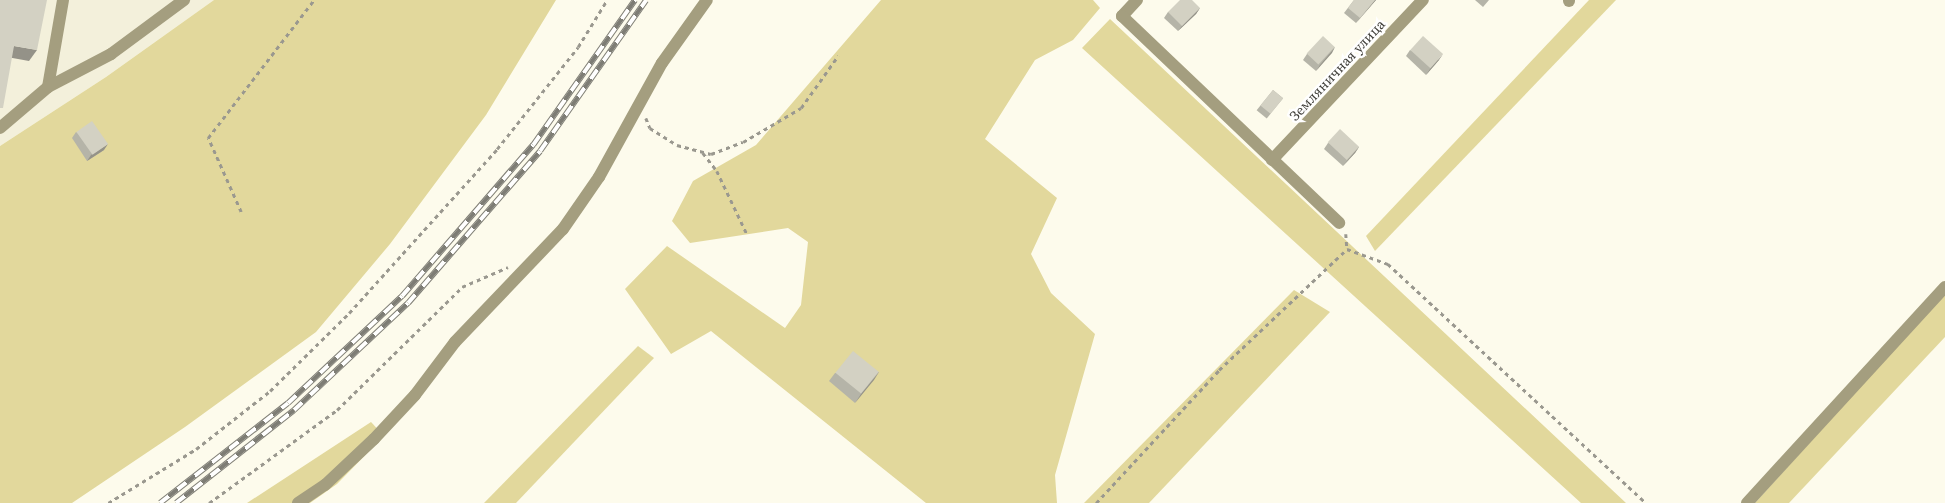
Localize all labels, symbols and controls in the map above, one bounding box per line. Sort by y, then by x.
street label: Земляничная улица [1286,16,1388,124]

